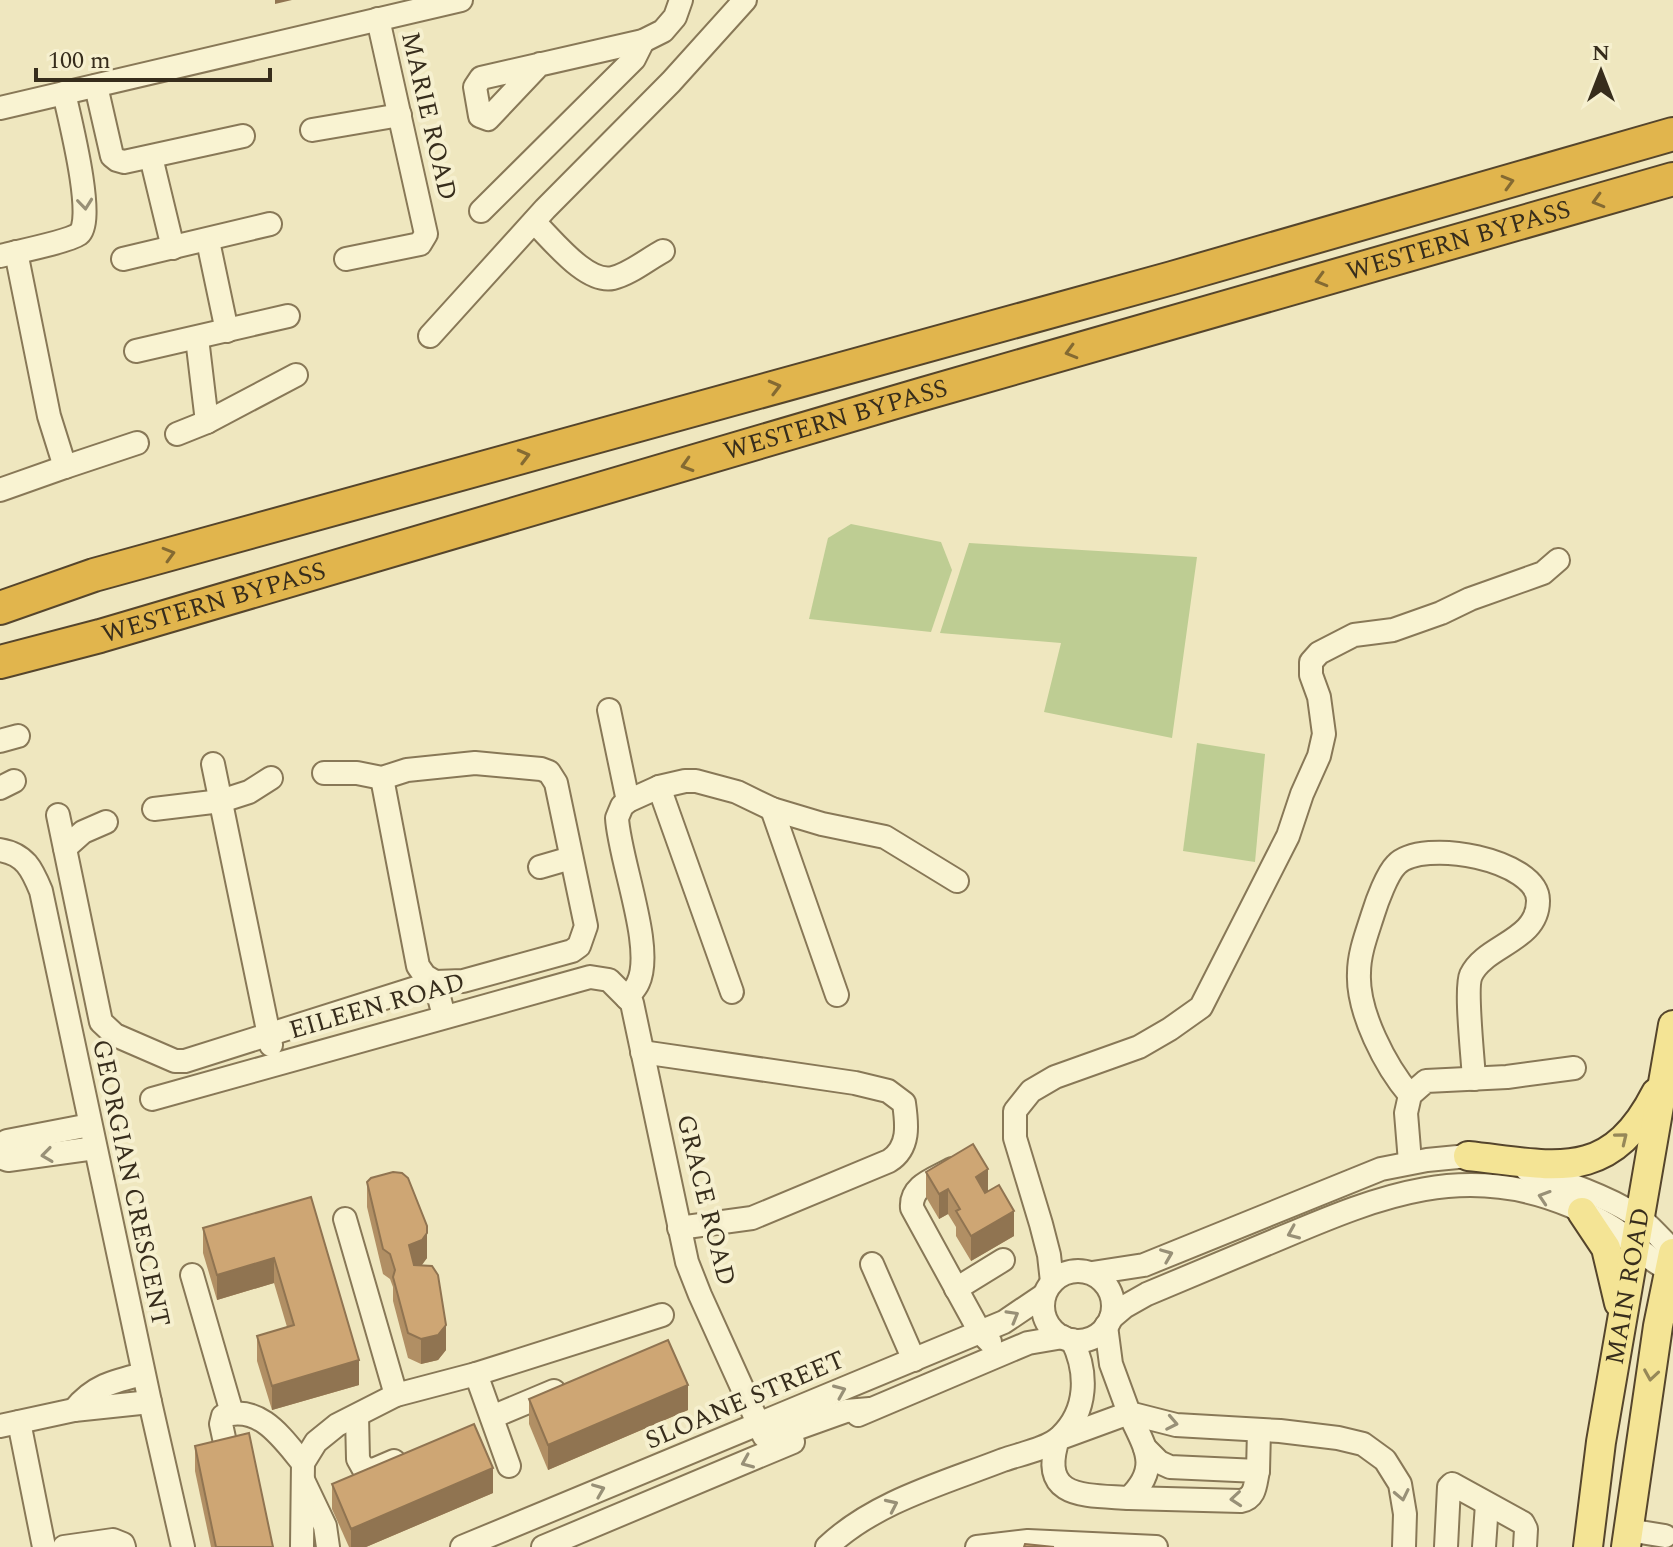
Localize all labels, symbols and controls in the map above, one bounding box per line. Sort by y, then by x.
street label: MARIE ROAD [390,28,468,204]
scale bar [36,32,270,82]
north arrow [1561,32,1641,112]
text: N [1592,37,1610,70]
text: 100 m [48,43,111,79]
one-way arrow [1501,174,1515,191]
street label: WESTERN BYPASS [1341,189,1575,292]
one-way arrow [1592,192,1606,208]
one-way arrow [76,198,93,211]
one-way arrow [1315,271,1329,288]
one-way arrow [1065,343,1079,359]
street label: WESTERN BYPASS [719,368,952,472]
one-way arrow [767,380,781,396]
one-way arrow [517,448,531,465]
one-way arrow [681,456,695,472]
one-way arrow [161,547,175,563]
street label: WESTERN BYPASS [97,551,331,654]
street label: EILEEN ROAD [284,962,470,1050]
street label: GEORGIAN CRESCENT [81,1036,181,1330]
street label: GRACE ROAD [665,1110,747,1290]
one-way arrow [1613,1133,1627,1148]
one-way arrow [40,1146,54,1163]
one-way arrow [1537,1191,1551,1207]
street label: MAIN ROAD [1595,1204,1661,1368]
one-way arrow [1287,1223,1301,1239]
one-way arrow [1159,1249,1173,1265]
one-way arrow [1004,1310,1019,1326]
street label: SLOANE STREET [639,1340,851,1460]
one-way arrow [1643,1368,1660,1382]
one-way arrow [832,1384,846,1400]
one-way arrow [1165,1414,1178,1431]
one-way arrow [741,1452,755,1468]
one-way arrow [591,1484,606,1500]
one-way arrow [1393,1488,1410,1502]
one-way arrow [1229,1490,1242,1507]
one-way arrow [884,1499,899,1515]

